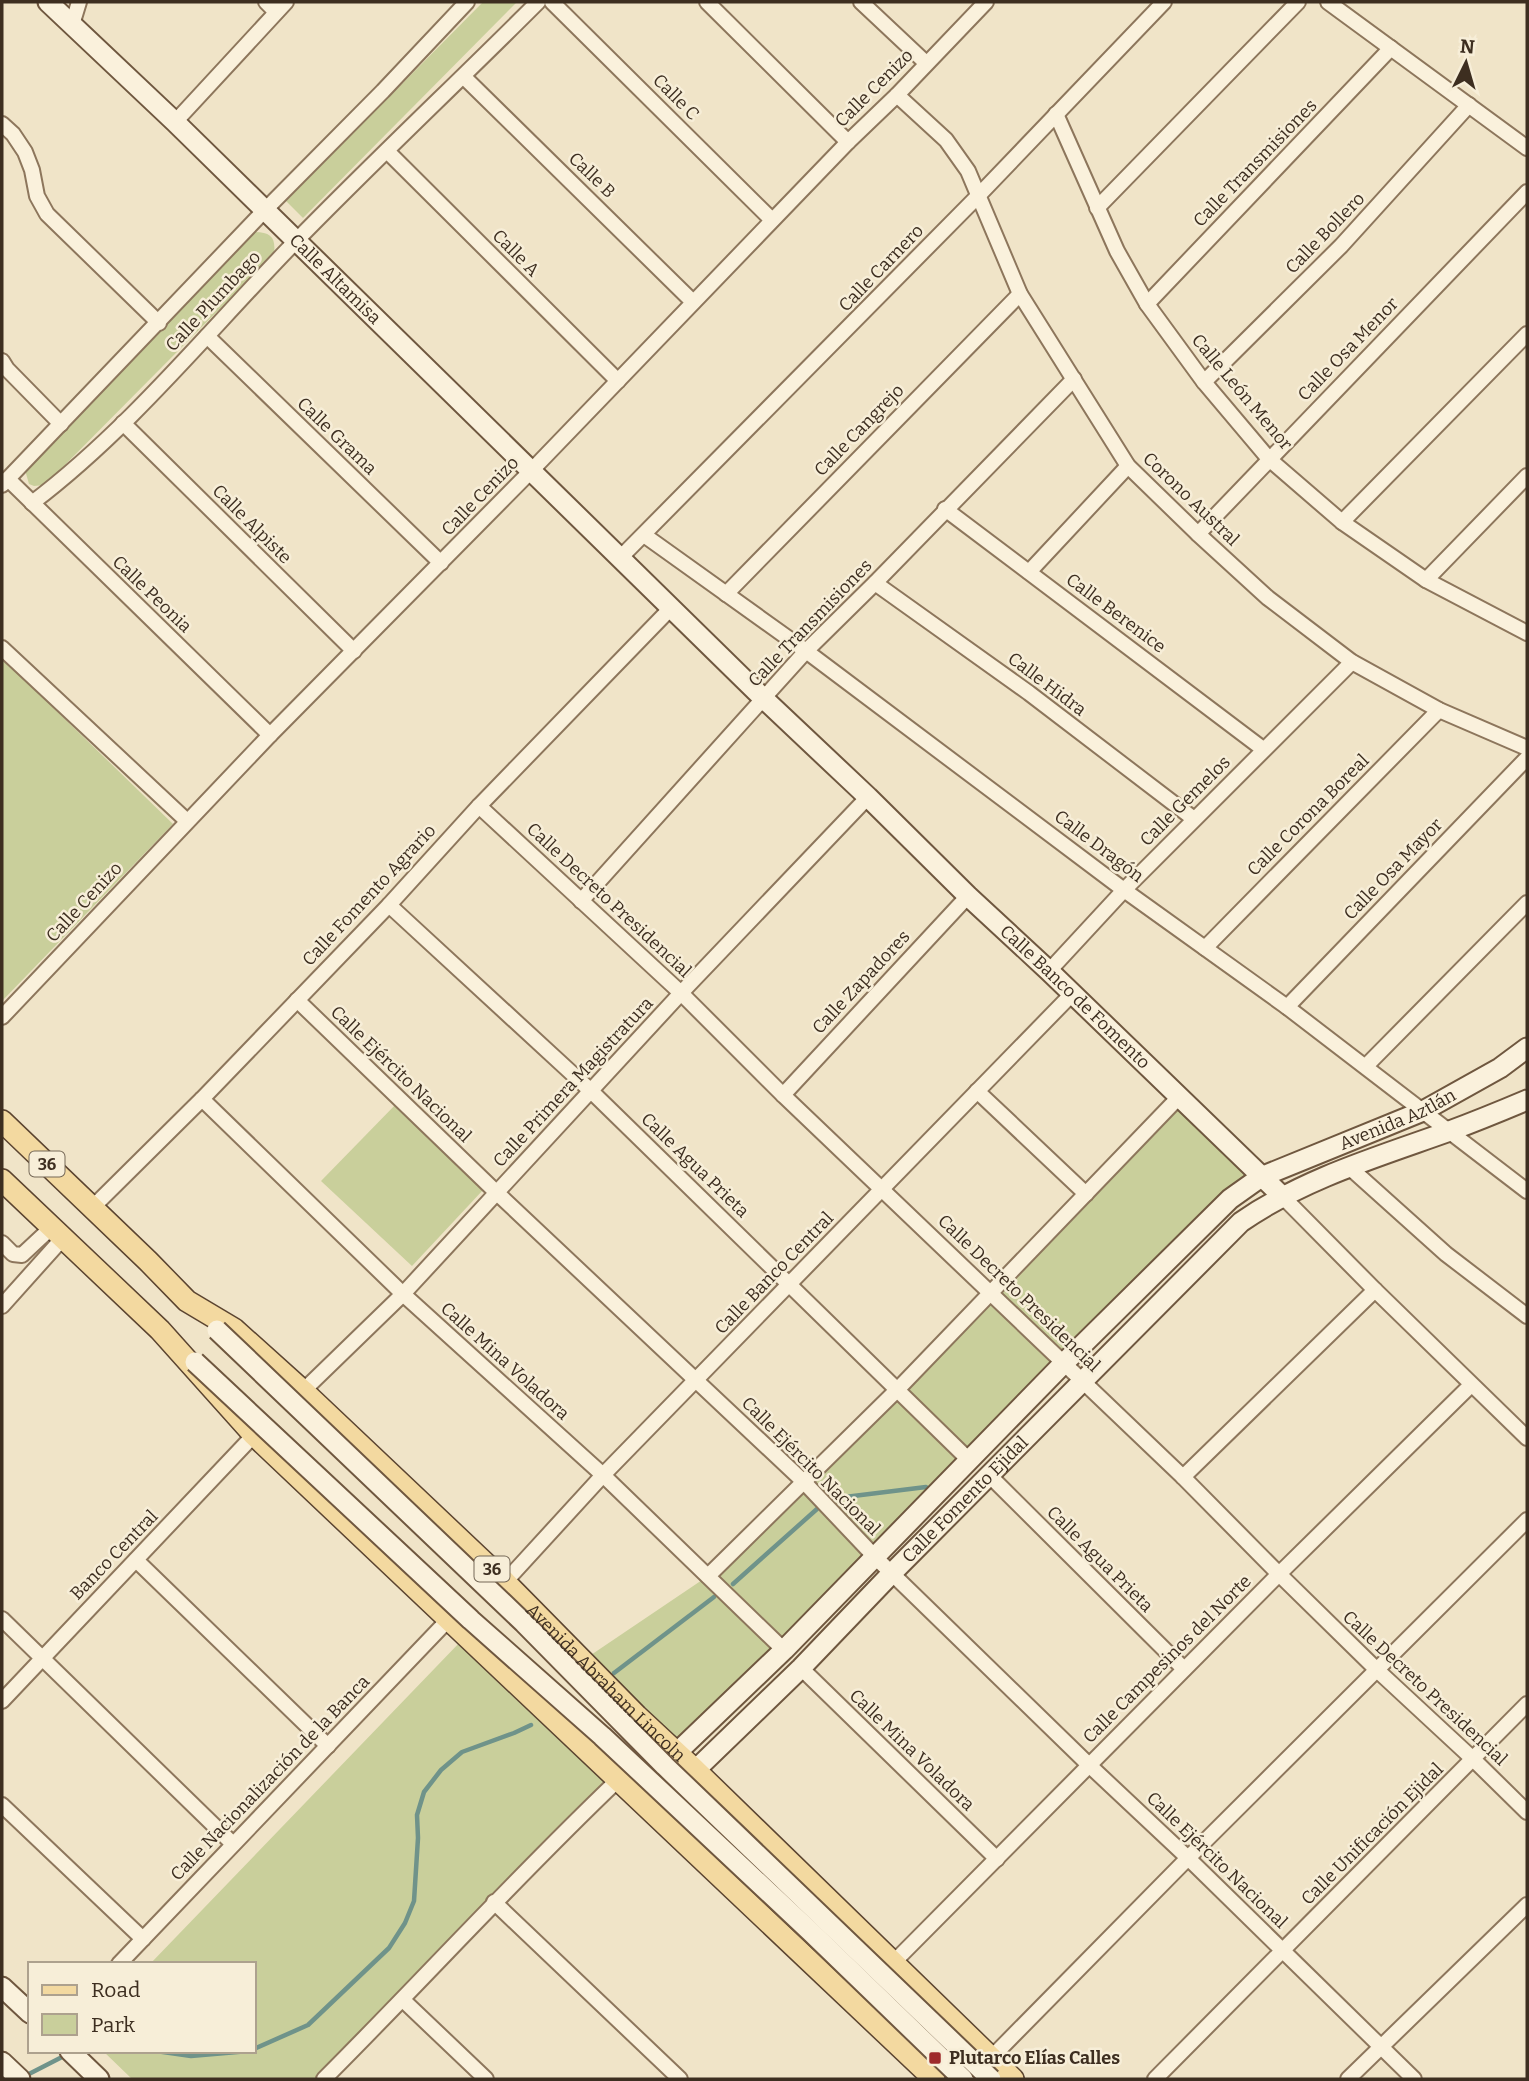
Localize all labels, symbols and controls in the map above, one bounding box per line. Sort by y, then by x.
north arrow [1431,28,1501,98]
text: N [1459,34,1476,59]
street label: Calle Cenizo [830,44,918,132]
street label: Calle C [648,69,704,125]
street label: Calle Transmisiones [1188,95,1322,231]
street label: Calle B [564,147,620,203]
street label: Calle Bollero [1281,188,1369,278]
street label: Calle Carnero [834,220,928,316]
street label: Calle A [488,225,544,281]
street label: Calle Altamisa [285,229,386,329]
street label: Calle Plumbago [161,246,265,356]
street label: Calle Osa Menor [1293,293,1403,405]
street label: Calle León Menor [1187,329,1297,455]
street label: Calle Cangrejo [810,379,908,481]
street label: Calle Grama [293,393,382,480]
street label: Corono Austral [1138,447,1244,551]
street label: Calle Cenizo [437,452,523,540]
street label: Calle Alpiste [208,480,296,568]
street label: Calle Peonia [108,551,196,637]
street label: Calle Transmisiones [743,555,877,691]
street label: Calle Berenice [1062,568,1170,658]
street label: Calle Hidra [1003,647,1091,721]
street label: Calle Corona Boreal [1243,750,1373,880]
street label: Calle Gemelos [1135,751,1235,851]
street label: Calle Dragón [1050,805,1149,887]
street label: Calle Osa Mayor [1339,814,1447,924]
street label: Calle Decreto Presidencial [522,818,696,982]
street label: Calle Fomento Agrario [298,820,440,970]
street label: Calle Cenizo [41,857,127,947]
street label: Calle Banco de Fomento [995,920,1155,1074]
street label: Calle Zapadores [807,926,915,1038]
street label: Calle Primera Magistratura [488,992,658,1172]
street label: Calle Ejército Nacional [326,1001,476,1147]
street label: Avenida Aztlán [1336,1084,1460,1155]
street label: Calle Agua Prieta [636,1108,754,1222]
road number: 36 [30,1152,64,1176]
street label: Calle Banco Central [710,1207,838,1339]
street label: Calle Decreto Presidencial [933,1210,1105,1376]
street label: Calle Mina Voladora [436,1297,574,1425]
street label: Calle Ejército Nacional [737,1392,885,1540]
street label: Calle Fomento Ejidal [897,1432,1033,1567]
street label: Calle Agua Prieta [1042,1501,1158,1617]
street label: Banco Central [66,1505,162,1605]
road number: 36 [475,1556,510,1582]
street label: Calle Campesinos del Norte [1078,1570,1256,1748]
street label: Avenida Abraham Lincoln [521,1599,691,1767]
street label: Calle Decreto Presidencial [1338,1606,1512,1770]
street label: Calle Nacionalización de la Banca [166,1671,374,1885]
street label: Calle Mina Voladora [845,1685,979,1816]
street label: Calle Unificación Ejidal [1296,1758,1448,1910]
street label: Calle Ejército Nacional [1142,1787,1292,1933]
legend [28,1962,256,2053]
text: Road [91,1977,140,2003]
text: Park [91,2012,135,2038]
place label: Plutarco Elías Calles [949,2047,1120,2069]
marker: Plutarco Elías Calles [927,2050,943,2066]

